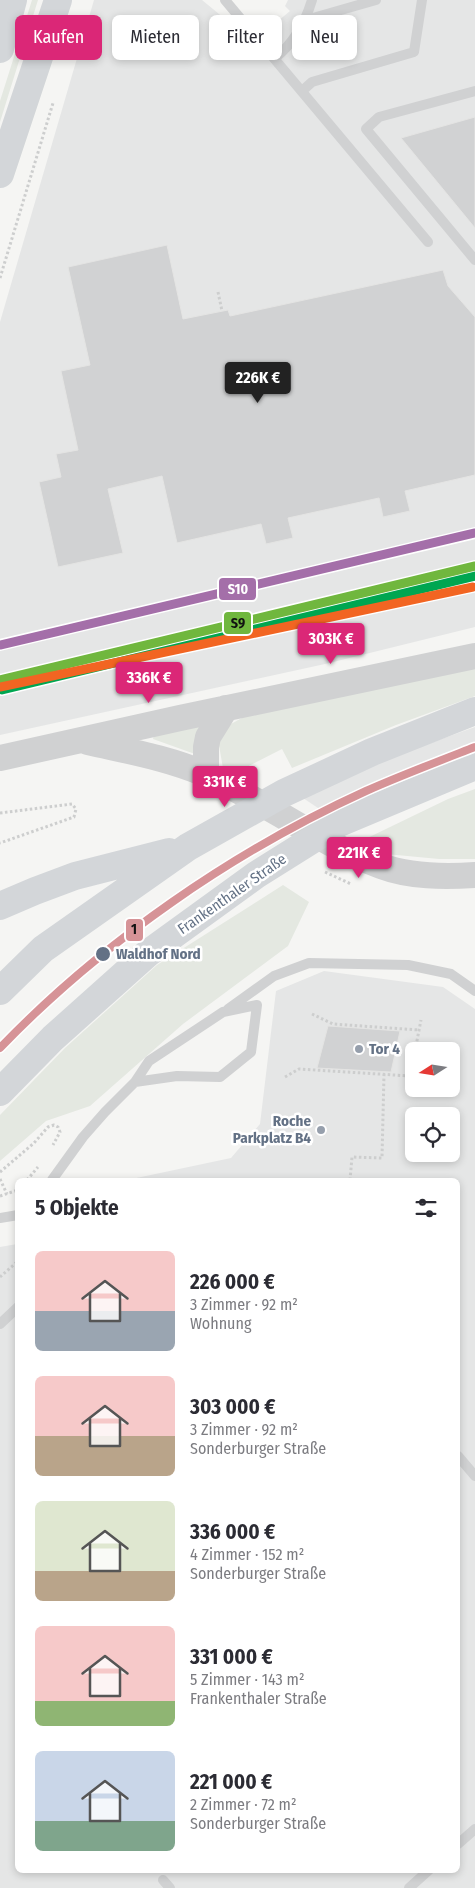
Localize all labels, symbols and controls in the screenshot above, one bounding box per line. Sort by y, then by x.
chip: Kaufen [15,15,102,60]
chip: Mieten [112,15,199,60]
chip: Filter [209,15,282,60]
chip: Neu [292,15,357,60]
pin: 226K € [217,362,299,404]
text: 226K € [236,368,280,387]
line badge: S10 [218,577,257,601]
text: S10 [228,581,249,598]
line badge: S9 [223,611,252,635]
text: S9 [231,615,245,632]
pin: 303K € [290,622,372,665]
text: 303K € [309,629,353,648]
pin: 336K € [108,662,190,704]
text: 336K € [127,668,171,687]
pin: 331K € [184,766,266,808]
text: 331K € [204,772,246,791]
pin: 221K € [318,836,400,879]
text: 221K € [338,843,380,862]
street label: Frankenthaler Straße [174,850,290,938]
line badge: 1 [125,918,144,942]
text: 1 [131,921,137,938]
marker: Waldhof Nord [94,945,112,963]
place label: Waldhof Nord [116,945,201,963]
place label: Tor 4 [369,1040,400,1058]
north arrow [405,1042,460,1098]
map controls [405,1042,460,1162]
marker: Tor 4 [353,1043,365,1055]
button: locate [405,1107,460,1162]
place label: Roche Parkplatz B4 [233,1112,311,1147]
marker: Roche Parkplatz B4 [315,1124,327,1136]
icon: filters [412,1194,440,1222]
text: 5 Objekte [35,1195,119,1221]
text: 226 000 € [190,1269,275,1295]
icon: home [75,1271,135,1331]
text: 3 Zimmer · 92 m² [190,1295,298,1314]
text: Wohnung [190,1314,251,1333]
text: 303 000 € [190,1394,276,1420]
icon: home [75,1396,135,1456]
text: 3 Zimmer · 92 m² [190,1420,298,1439]
text: Sonderburger Straße [190,1439,326,1458]
text: 336 000 € [190,1519,275,1545]
icon: home [75,1521,135,1581]
text: 4 Zimmer · 152 m² [190,1545,304,1564]
text: Sonderburger Straße [190,1564,326,1583]
text: 331 000 € [190,1644,273,1670]
icon: home [75,1646,135,1706]
text: 5 Zimmer · 143 m² [190,1670,304,1689]
text: Frankenthaler Straße [190,1689,327,1708]
text: 221 000 € [190,1769,272,1795]
icon: home [75,1771,135,1831]
text: 2 Zimmer · 72 m² [190,1795,297,1814]
text: Sonderburger Straße [190,1814,326,1833]

